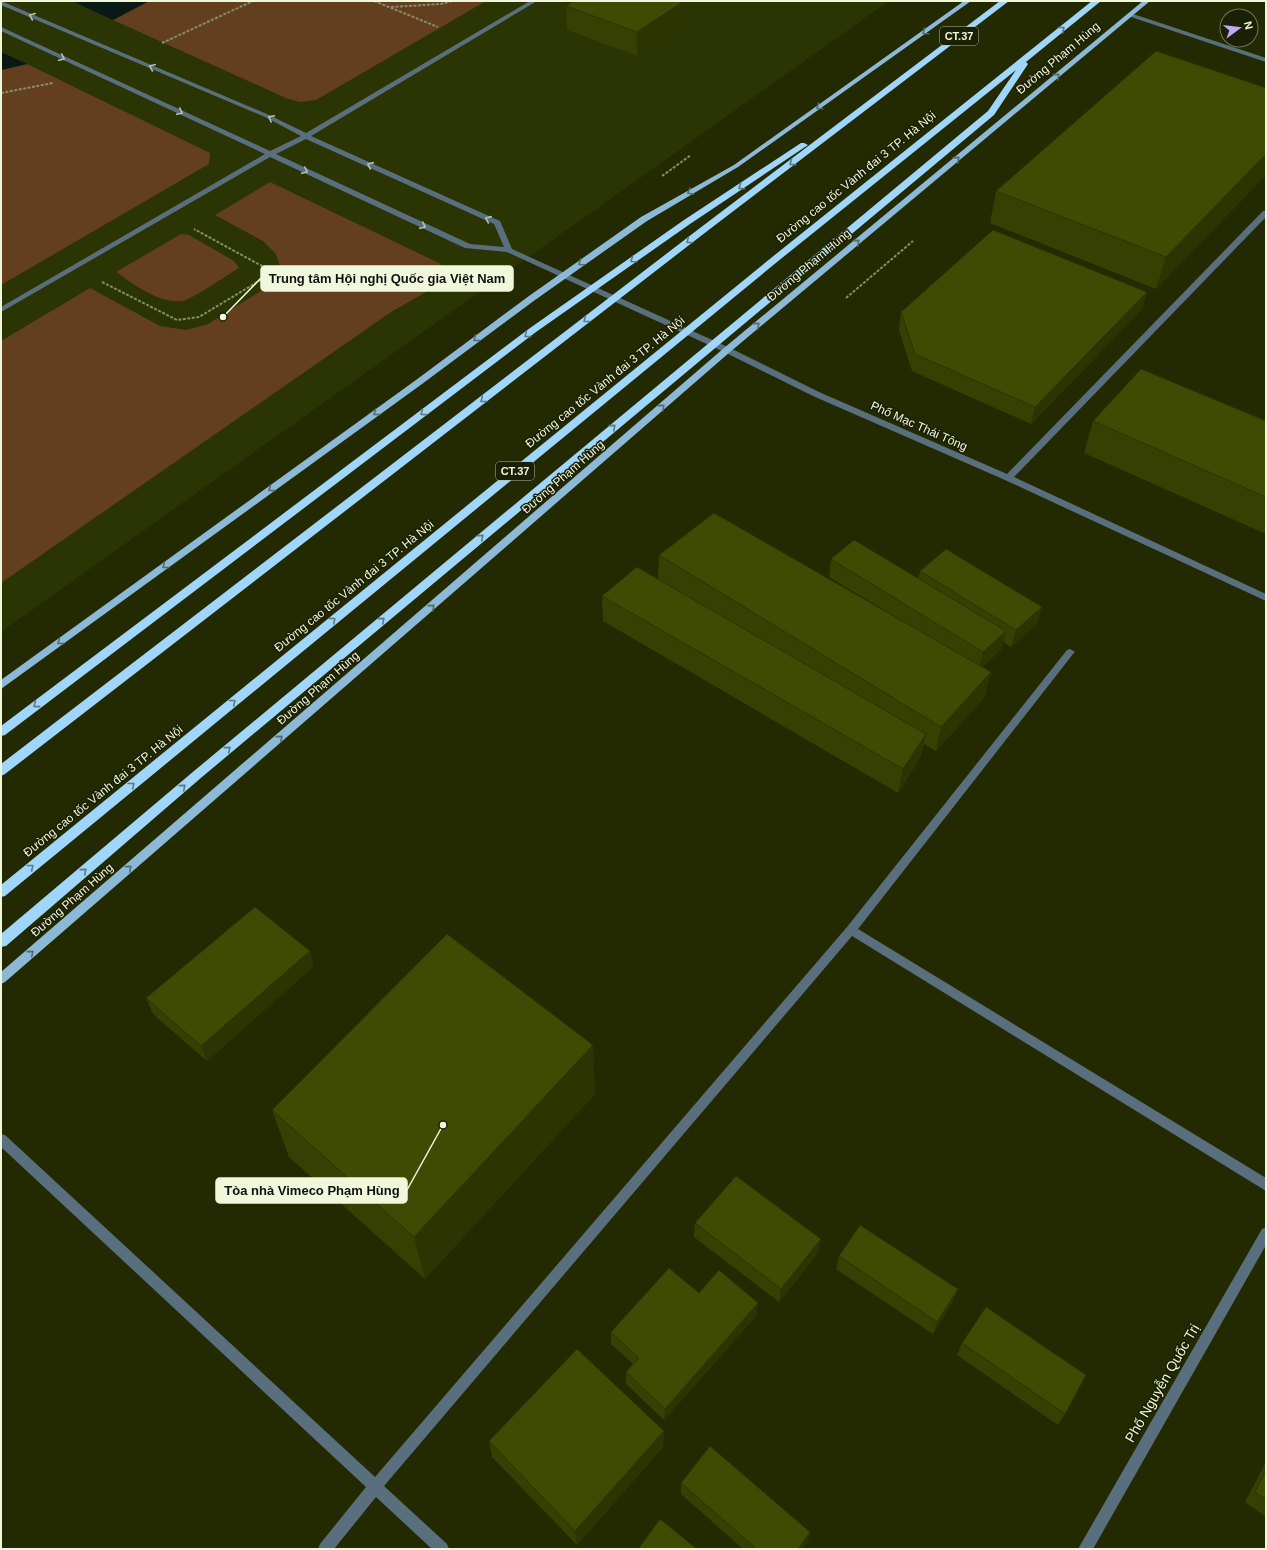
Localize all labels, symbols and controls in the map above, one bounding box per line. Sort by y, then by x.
north arrow [1219,8,1259,48]
one-way arrow [28,13,36,21]
street label: Đường Phạm Hùng [1013,19,1103,97]
text: N [1242,20,1255,31]
one-way arrow [922,27,929,34]
road number: CT.37 [940,27,978,45]
one-way arrow [1057,27,1064,34]
one-way arrow [57,53,65,61]
one-way arrow [148,64,156,72]
one-way arrow [1053,73,1060,80]
one-way arrow [816,102,823,110]
one-way arrow [176,108,183,116]
street label: Đường cao tốc Vành đai 3 TP. Hà Nội [774,108,938,246]
one-way arrow [268,115,275,123]
one-way arrow [953,156,960,163]
one-way arrow [790,158,797,165]
one-way arrow [367,162,374,170]
one-way arrow [301,166,309,174]
one-way arrow [738,182,745,189]
one-way arrow [687,188,694,195]
one-way arrow [485,216,493,224]
one-way arrow [420,221,427,229]
street label: Đường Phạm Hùng [764,226,854,304]
one-way arrow [686,236,693,243]
one-way arrow [853,239,860,246]
one-way arrow [631,255,638,262]
one-way arrow [579,258,586,265]
callout: Trung tâm Hội nghị Quốc gia Việt Nam [261,266,513,291]
text: Trung tâm Hội nghị Quốc gia Việt Nam [269,271,505,286]
street label: Đường cao tốc Vành đai 3 TP. Hà Nội [523,313,687,451]
one-way arrow [583,316,590,323]
one-way arrow [753,322,760,329]
one-way arrow [525,330,532,337]
one-way arrow [473,335,480,342]
one-way arrow [480,395,487,402]
street label: Phố Mạc Thái Tông [869,398,969,454]
one-way arrow [658,405,665,412]
one-way arrow [373,408,380,416]
one-way arrow [421,408,428,415]
one-way arrow [608,424,616,431]
street label: Đường Phạm Hùng [519,437,607,517]
road number: CT.37 [496,462,534,480]
one-way arrow [268,484,275,491]
street label: Đường cao tốc Vành đai 3 TP. Hà Nội [272,517,436,655]
one-way arrow [477,535,484,542]
one-way arrow [163,561,170,568]
one-way arrow [427,604,434,611]
one-way arrow [329,618,336,625]
one-way arrow [377,618,384,625]
one-way arrow [58,637,65,644]
street label: Đường Phạm Hùng [274,648,362,728]
one-way arrow [228,700,235,707]
one-way arrow [33,701,40,708]
street label: Đường cao tốc Vành đai 3 TP. Hà Nội [21,722,185,860]
one-way arrow [276,735,283,742]
one-way arrow [223,746,231,753]
one-way arrow [127,782,134,789]
one-way arrow [178,784,186,791]
street label: Đường Phạm Hùng [28,860,116,940]
one-way arrow [27,864,34,871]
one-way arrow [124,866,132,873]
one-way arrow [79,869,87,876]
one-way arrow [26,951,33,958]
callout: Tòa nhà Vimeco Phạm Hùng [216,1178,407,1203]
text: Tòa nhà Vimeco Phạm Hùng [224,1183,400,1198]
street label: Phố Nguyễn Quốc Trị [1122,1321,1202,1445]

